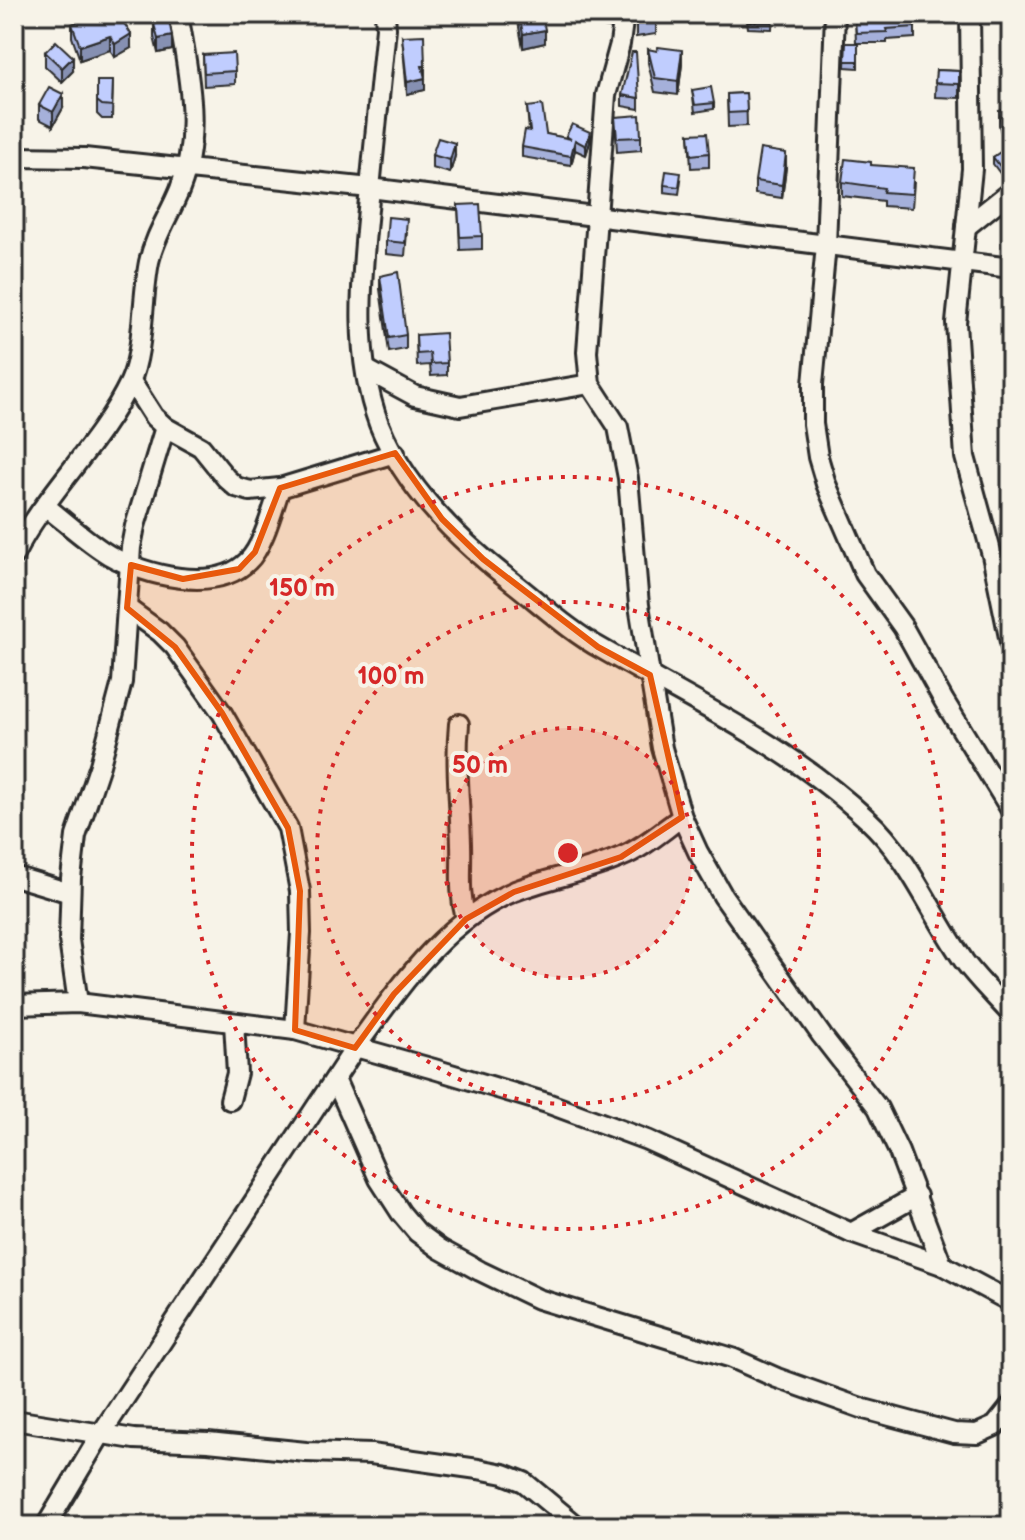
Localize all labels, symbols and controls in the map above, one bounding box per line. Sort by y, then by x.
text: 150 m [269,574,335,603]
text: 100 m [358,662,424,691]
text: 50 m [452,751,508,780]
centre of rings [554,839,582,867]

